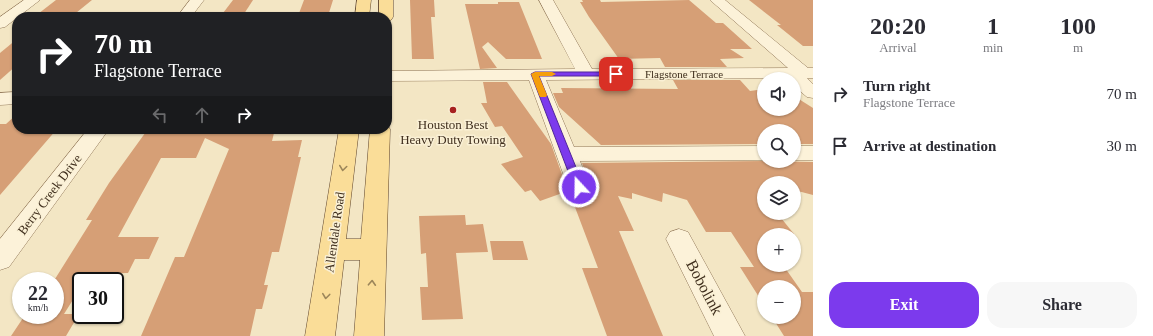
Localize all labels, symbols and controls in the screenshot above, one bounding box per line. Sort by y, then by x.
text: 20:20 [870,13,926,39]
text: 1 [987,13,999,39]
text: 100 [1060,13,1096,39]
icon: right [28,28,80,80]
text: 70 m [94,28,152,59]
text: Arrival [879,40,917,55]
text: min [983,40,1003,55]
text: m [1073,40,1083,55]
pin [599,57,633,91]
text: Flagstone Terrace [94,61,222,81]
icon: arrive [605,63,627,85]
street label: Flagstone Terrace [645,68,723,80]
map controls [757,72,801,324]
button: sound [757,72,801,116]
text: Turn right [863,78,930,94]
icon: right [829,83,851,105]
text: 70 m [1107,86,1137,102]
text: Flagstone Terrace [863,95,955,110]
icon: left [149,104,171,126]
icon: ahead [191,104,213,126]
icon: right [233,104,255,126]
marker: Houston Best Heavy Duty Towing [448,105,458,115]
place label: Houston Best Heavy Duty Towing [400,117,506,147]
button: search [757,124,801,168]
icon: arrive [829,135,851,157]
text: Arrive at destination [863,138,996,154]
text: 30 m [1107,138,1137,154]
street label: Berry Creek Drive [14,151,85,237]
one-way arrow [339,165,348,171]
position arrow [558,166,600,208]
button: layers [757,176,801,220]
street label: Allendale Road [321,190,348,273]
button: + [757,228,801,272]
street label: Bobolink [683,257,726,318]
speed limit sign: 30 [72,272,124,324]
one-way arrow [367,280,376,286]
button: − [757,280,801,324]
text: 22 [28,282,48,304]
button: Exit [829,282,979,328]
button: Share [987,282,1137,328]
one-way arrow [322,293,331,299]
text: km/h [28,302,48,313]

